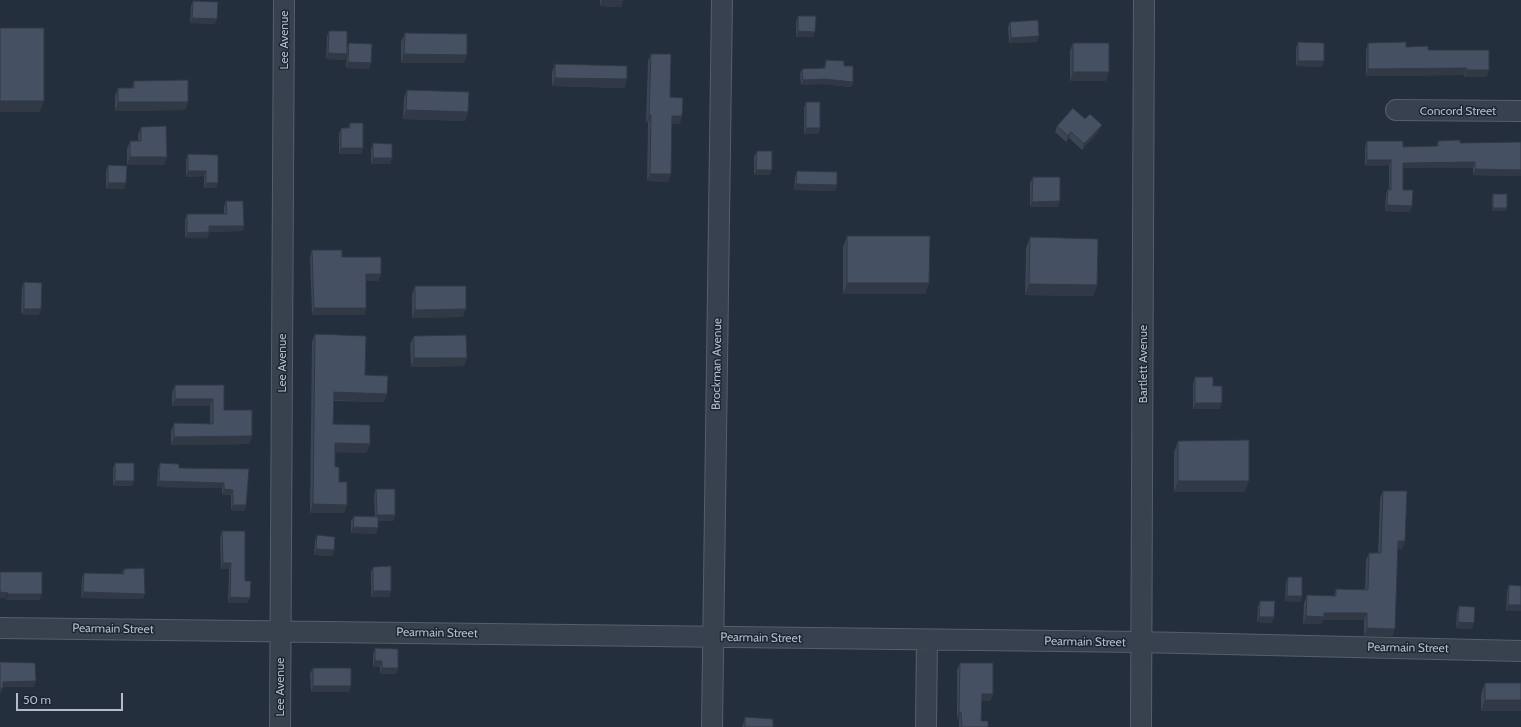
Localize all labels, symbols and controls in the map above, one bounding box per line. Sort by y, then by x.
street label: Lee Avenue [277,11,291,69]
street label: Concord Street [1420,104,1496,118]
street label: Brockman Avenue [709,318,725,410]
street label: Bartlett Avenue [1136,325,1150,403]
street label: Lee Avenue [275,334,289,392]
street label: Pearmain Street [72,621,154,637]
street label: Pearmain Street [396,625,478,641]
street label: Pearmain Street [720,630,802,646]
street label: Pearmain Street [1044,634,1126,650]
street label: Pearmain Street [1367,640,1449,656]
street label: Lee Avenue [273,658,287,716]
scale bar [18,685,125,711]
text: 50 m [23,692,51,707]

